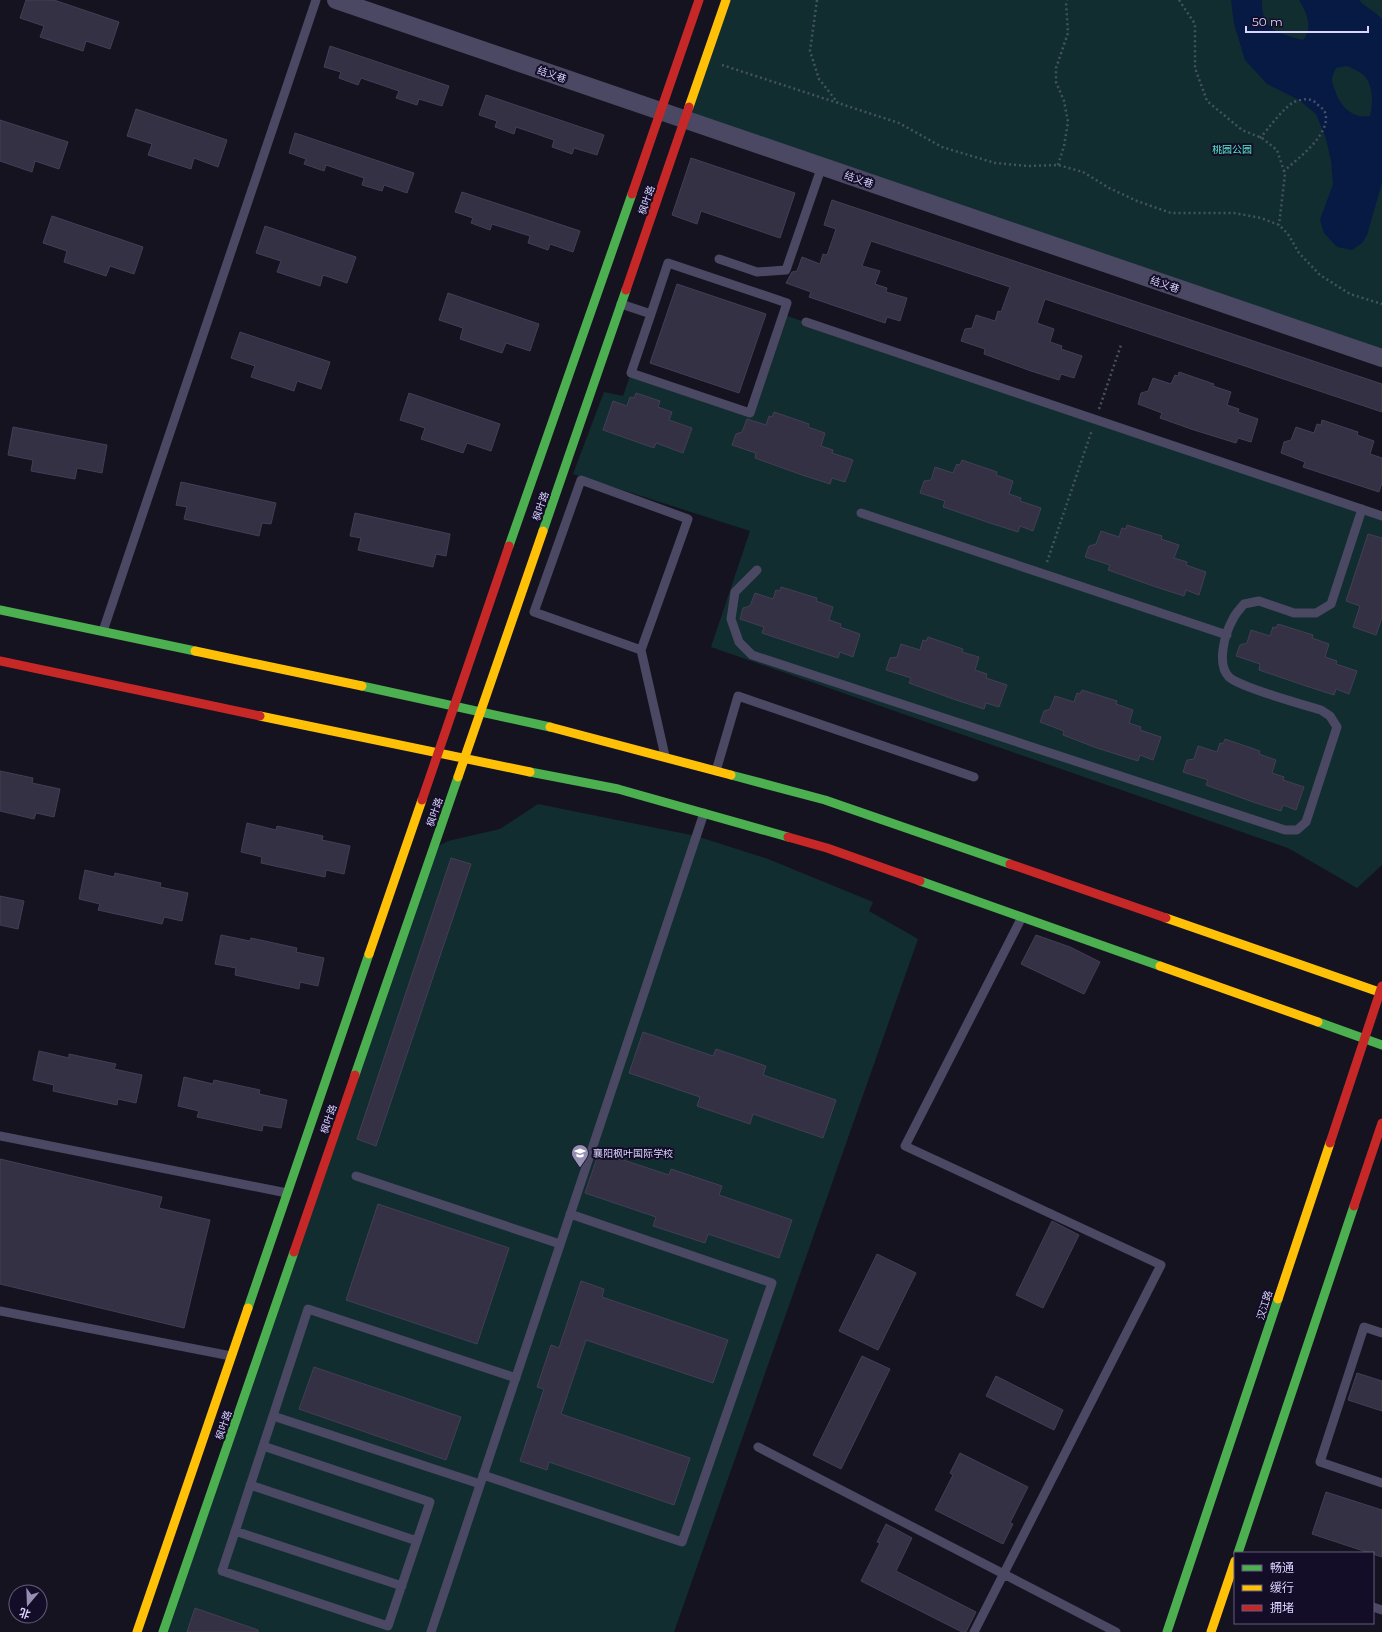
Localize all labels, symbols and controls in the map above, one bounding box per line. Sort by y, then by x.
scale bar [1246,8,1368,34]
text: 50 m [1252,14,1283,29]
street label: 结义巷 [536,63,568,86]
park label: 桃园公园 [1212,143,1252,156]
street label: 结义巷 [843,168,875,191]
street label: 枫叶路 [635,184,658,216]
street label: 结义巷 [1149,273,1181,296]
street label: 枫叶路 [529,490,552,522]
street label: 枫叶路 [423,796,446,828]
street label: 枫叶路 [317,1103,340,1135]
school or university icon: 襄阳枫叶国际学校 [570,1143,590,1168]
place label: 襄阳枫叶国际学校 [593,1147,673,1160]
street label: 汉江路 [1254,1289,1275,1321]
street label: 枫叶路 [212,1409,235,1441]
legend [1234,1552,1374,1624]
text: 畅通 [1270,1560,1294,1575]
text: 缓行 [1270,1580,1294,1595]
north arrow [8,1584,48,1624]
text: 拥堵 [1270,1600,1294,1615]
text: 北 [17,1605,32,1622]

